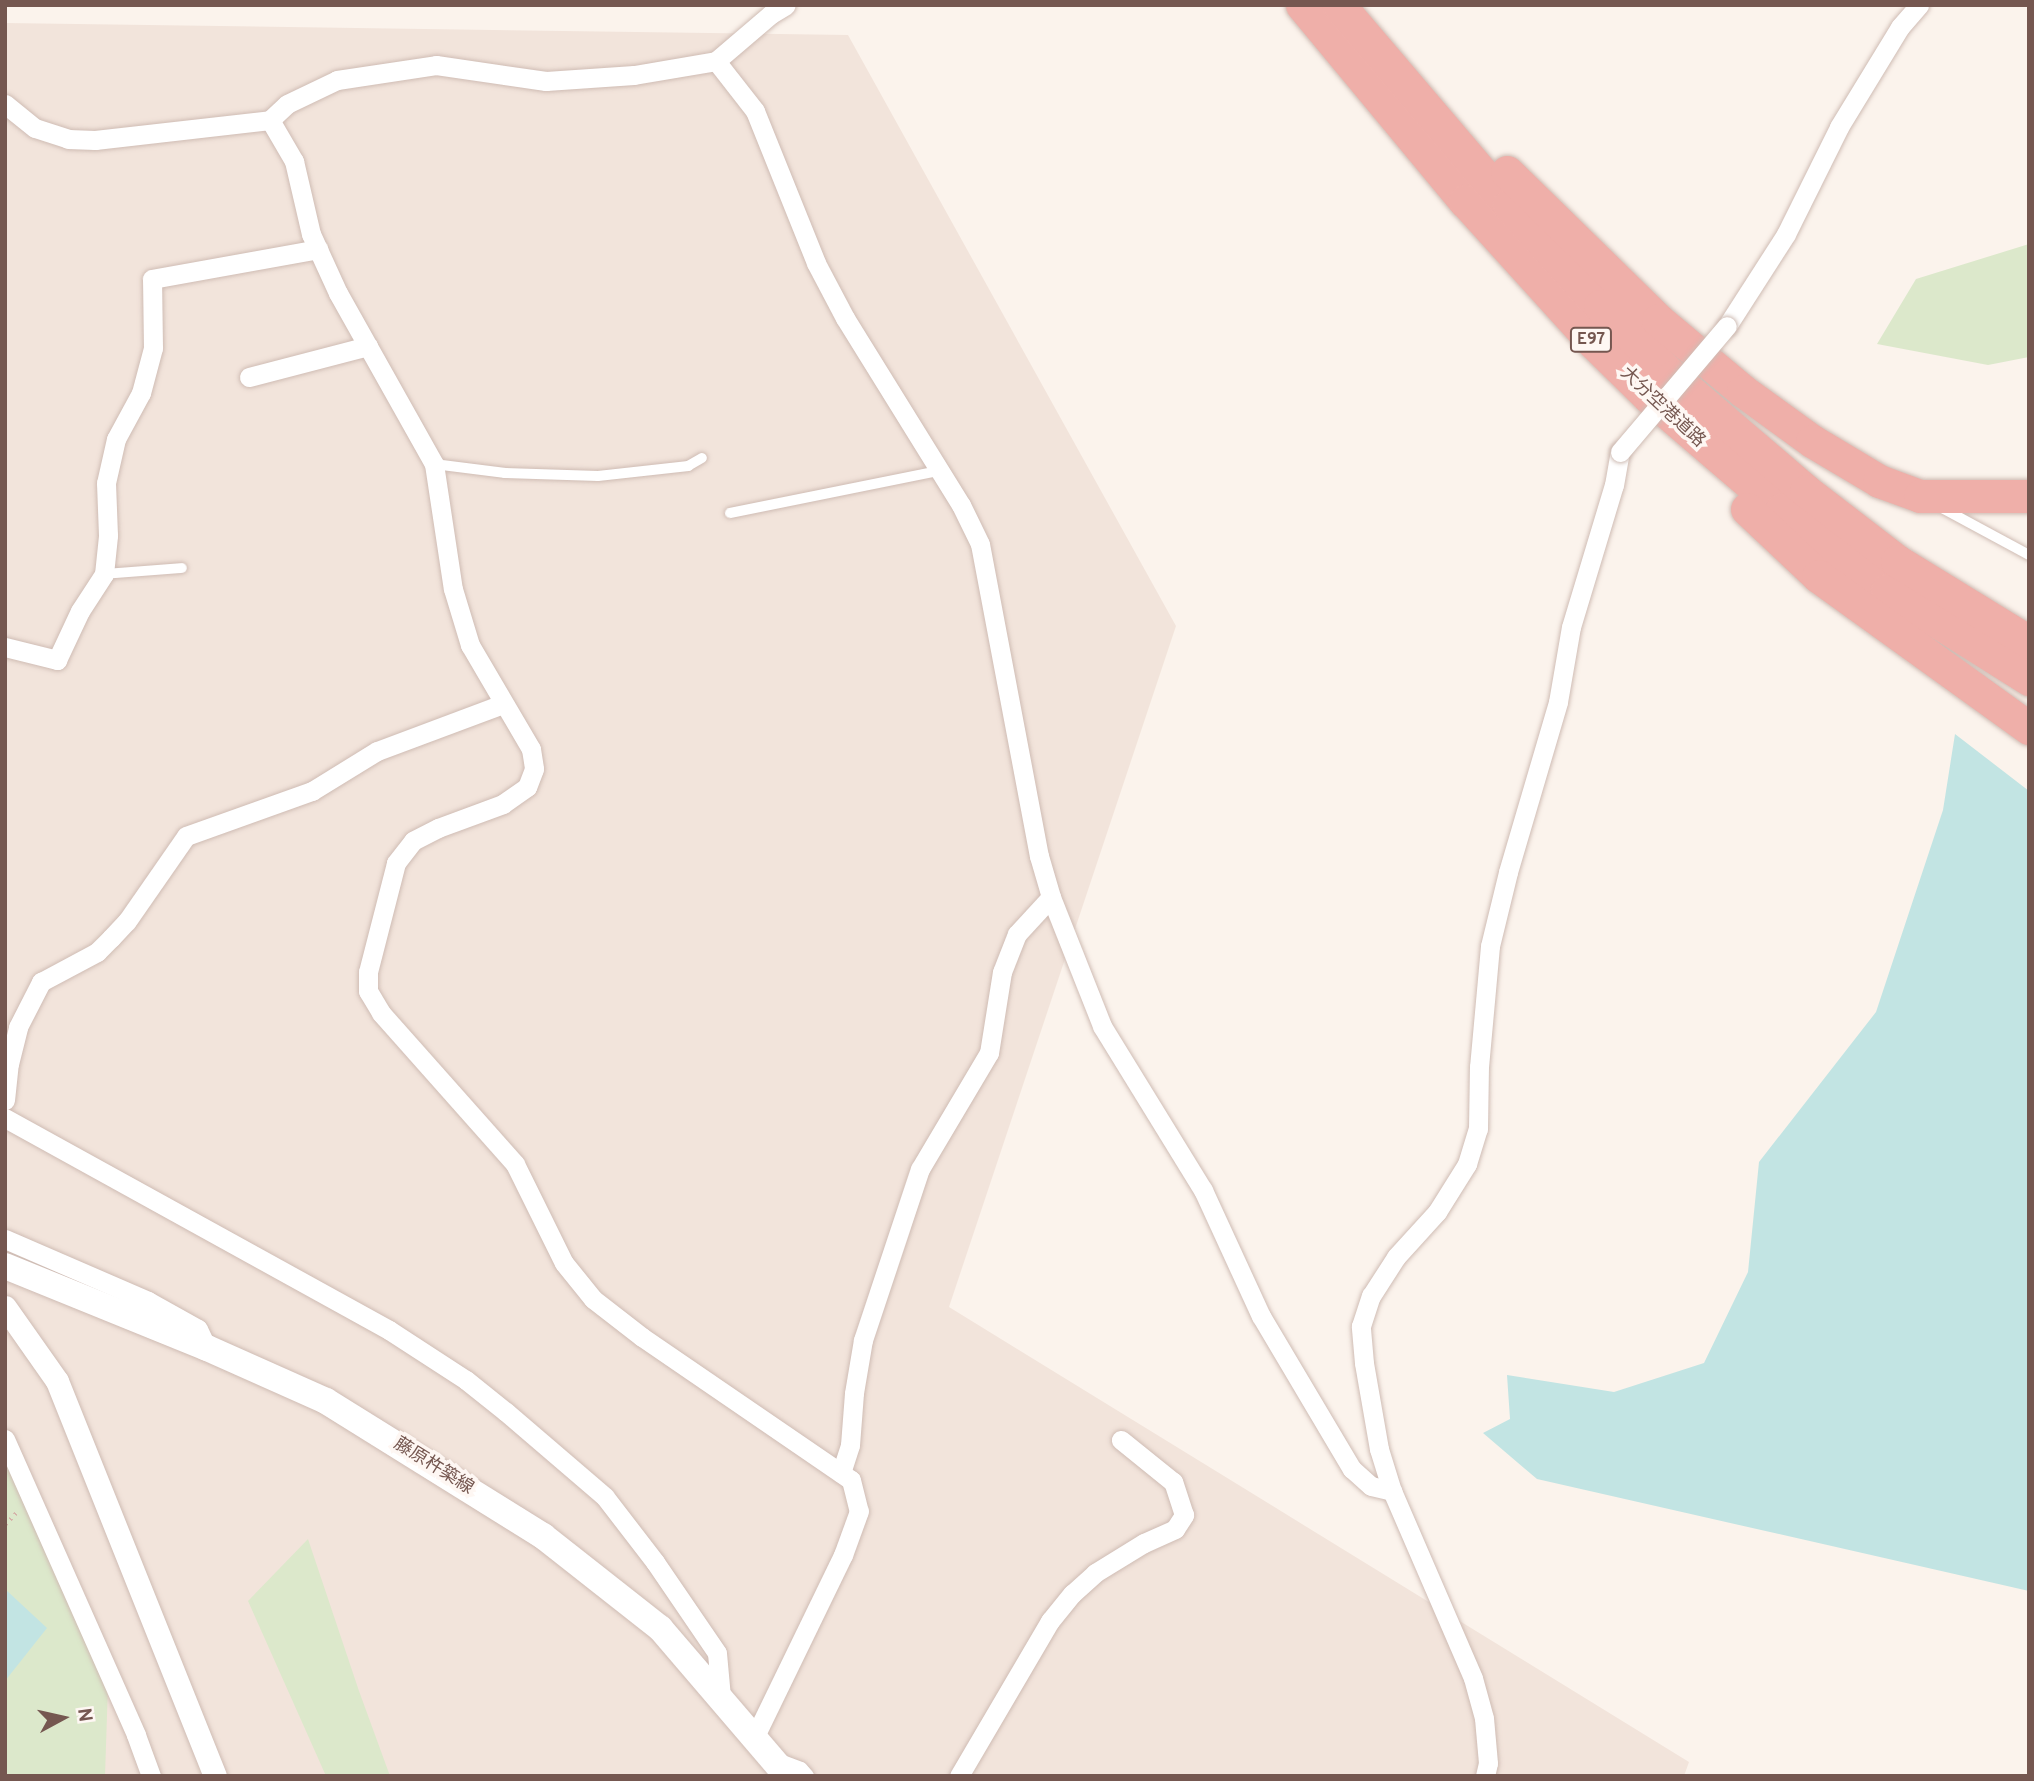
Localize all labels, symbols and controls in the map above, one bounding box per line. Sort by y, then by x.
road number: E97 [1568,328,1614,352]
street label: 大分空港道路 [1615,363,1709,453]
street label: 藤原杵築線 [389,1434,477,1500]
north arrow [28,1683,98,1753]
text: N [71,1707,97,1724]

